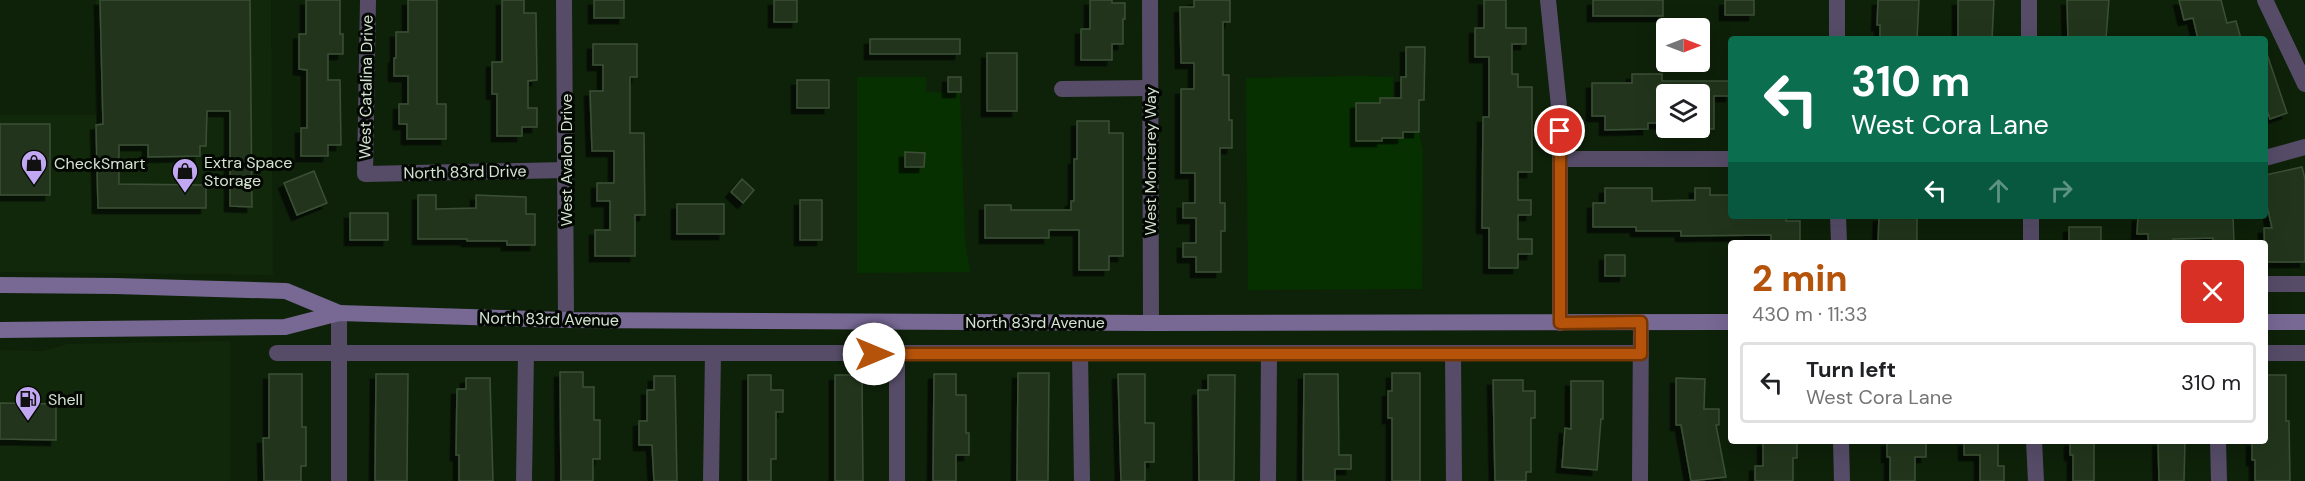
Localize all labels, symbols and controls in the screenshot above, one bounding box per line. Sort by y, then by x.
street label: West Catalina Drive [354,15,378,159]
north arrow [1656,18,1710,72]
map controls [1656,18,1710,138]
text: 310 m [1851,54,1970,109]
icon: left [1752,60,1830,138]
button: layers [1656,84,1710,138]
street label: West Monterey Way [1140,86,1161,235]
street label: West Avalon Drive [556,94,577,226]
pin [1534,105,1585,156]
text: West Cora Lane [1851,107,2049,142]
icon: arrive [1543,114,1576,147]
shop icon: CheckSmart [19,148,49,186]
place label: Extra Space Storage [204,152,292,191]
place label: CheckSmart [54,153,145,174]
shop icon: Extra Space Storage [170,156,200,194]
street label: North 83rd Drive [403,160,527,184]
icon: left [1919,174,1952,207]
icon: ahead [1982,174,2015,207]
icon: right [2045,174,2078,207]
text: 2 min [1752,255,1848,302]
button: close [2181,260,2244,323]
text: 430 m · 11:33 [1752,301,1868,327]
street label: North 83rd Avenue [479,307,619,331]
street label: North 83rd Avenue [965,312,1105,333]
position arrow [842,322,906,386]
text: Turn left [1806,355,1896,384]
icon: left [1755,366,1788,399]
text: 310 m [2181,368,2241,397]
fuel station icon: Shell [13,384,43,422]
text: West Cora Lane [1806,384,1953,410]
place label: Shell [48,389,83,410]

